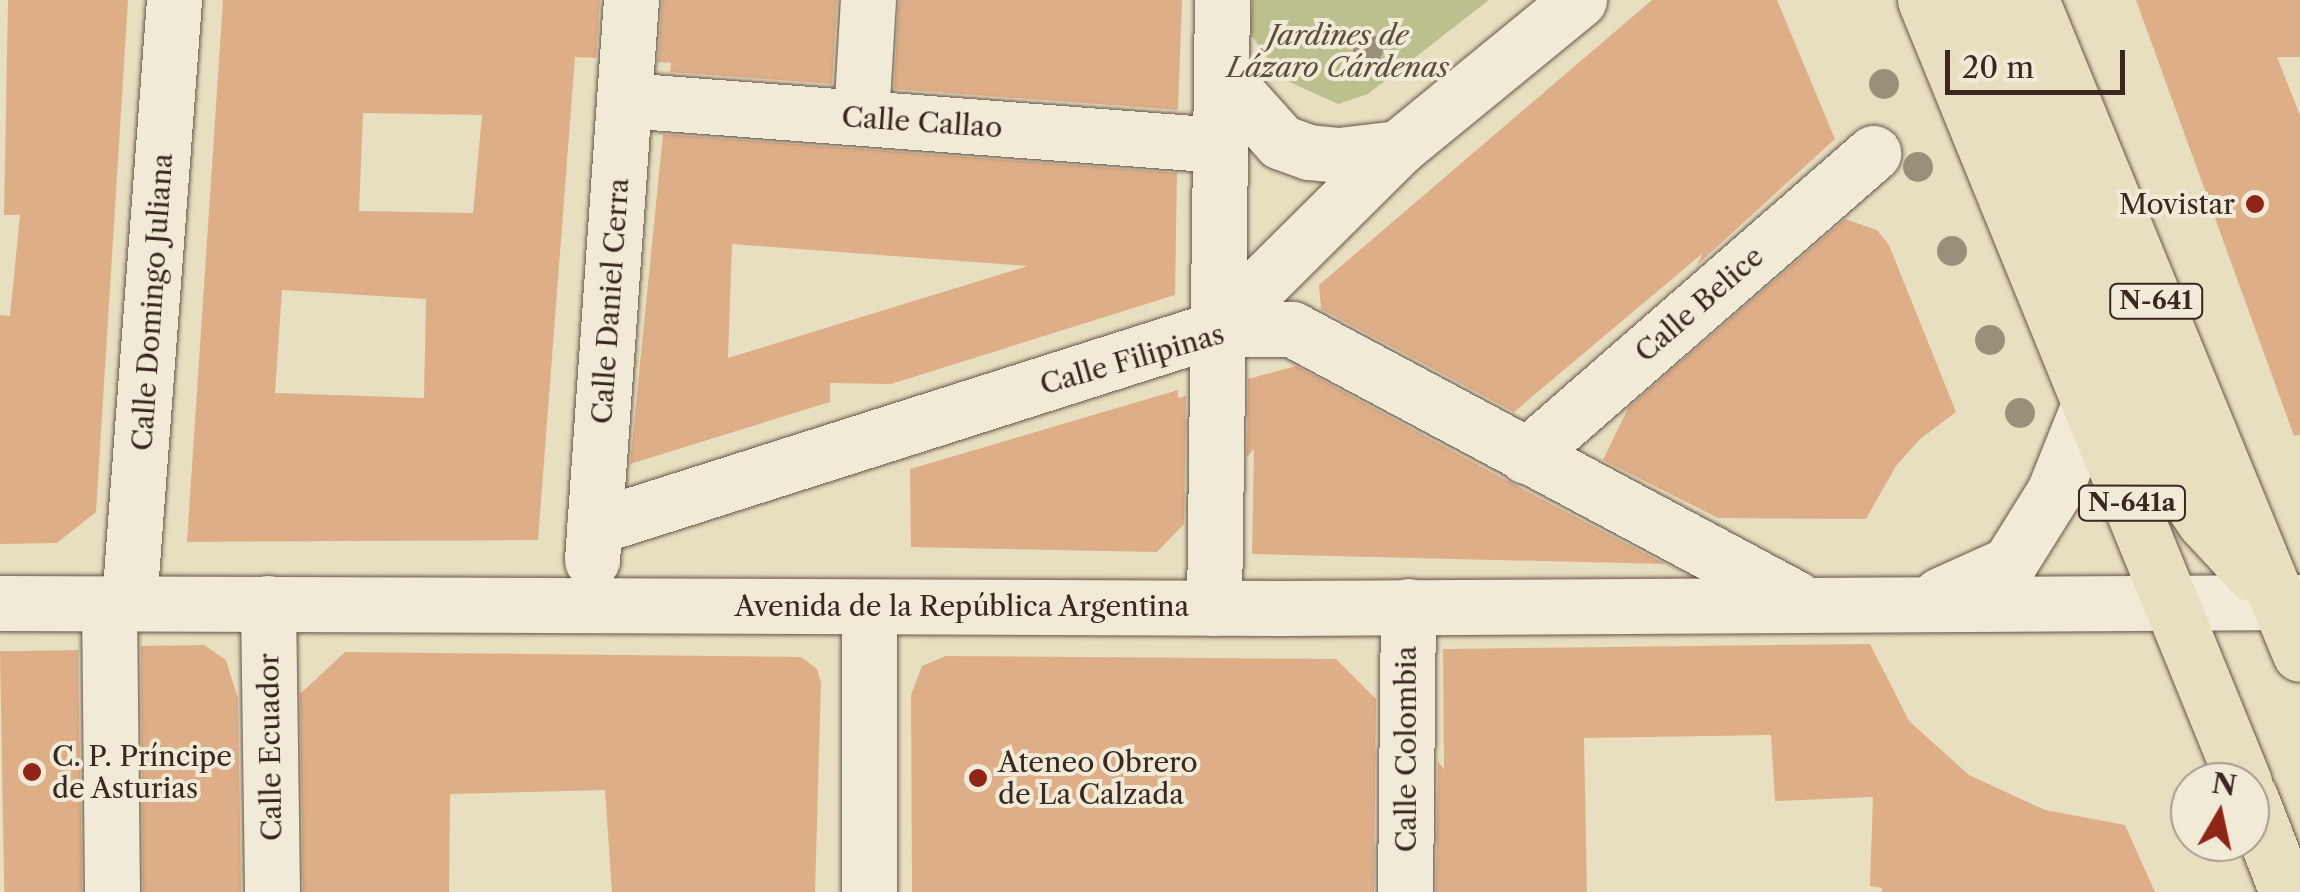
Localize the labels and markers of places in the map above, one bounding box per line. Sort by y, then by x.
place label: Movistar [2119,187,2235,221]
marker: Movistar [2244,193,2266,215]
place label: C. P. Príncipe de Asturias [52,739,232,805]
place label: Ateneo Obrero de La Calzada [998,745,1198,811]
marker: C. P. Príncipe de Asturias [21,761,43,783]
marker: Ateneo Obrero de La Calzada [967,767,989,789]

